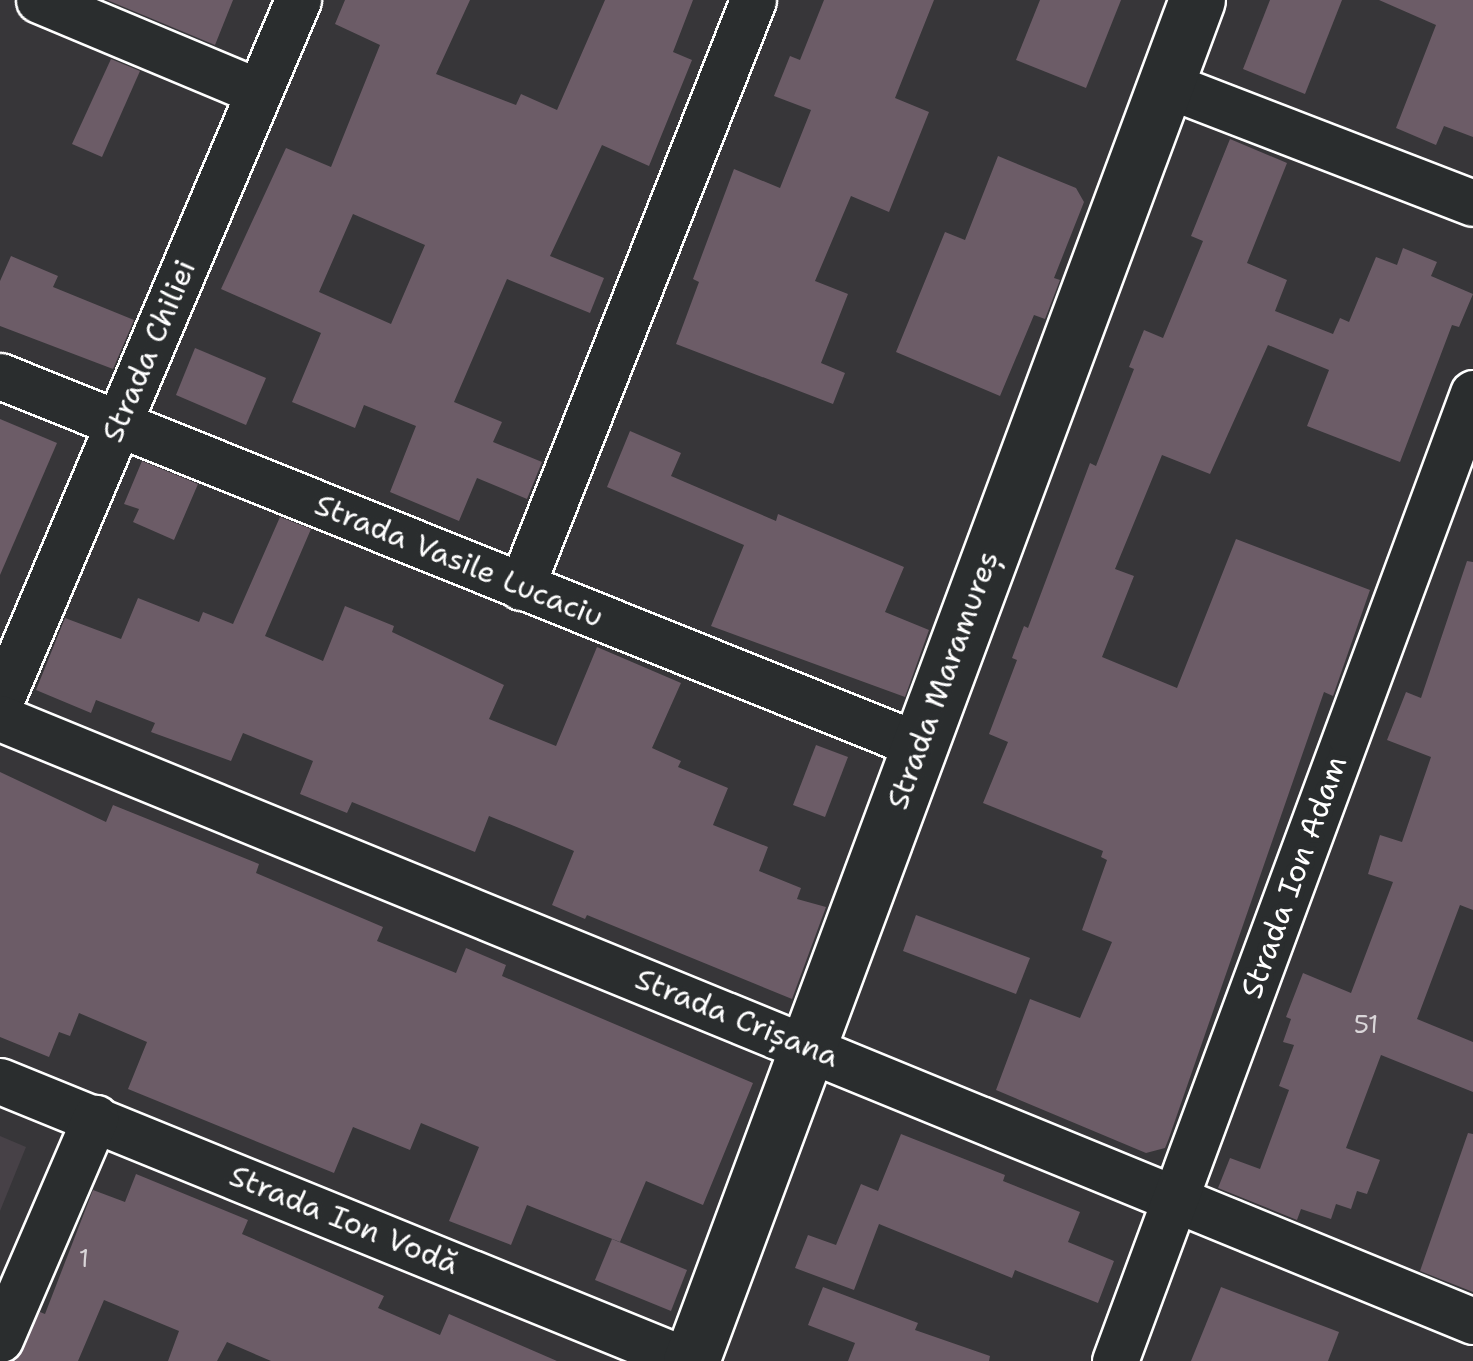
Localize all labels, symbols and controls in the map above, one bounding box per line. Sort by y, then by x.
street label: Strada Chiliei [94,255,204,447]
street label: Strada Vasile Lucaciu [310,487,608,635]
street label: Strada Maramureș [880,546,1006,814]
street label: Strada Ion Adam [1233,751,1355,1003]
street label: Strada Crișana [630,961,844,1075]
house number: 51 [1354,1009,1378,1039]
street label: Strada Ion Vodă [224,1158,464,1282]
house number: 1 [79,1243,89,1273]

